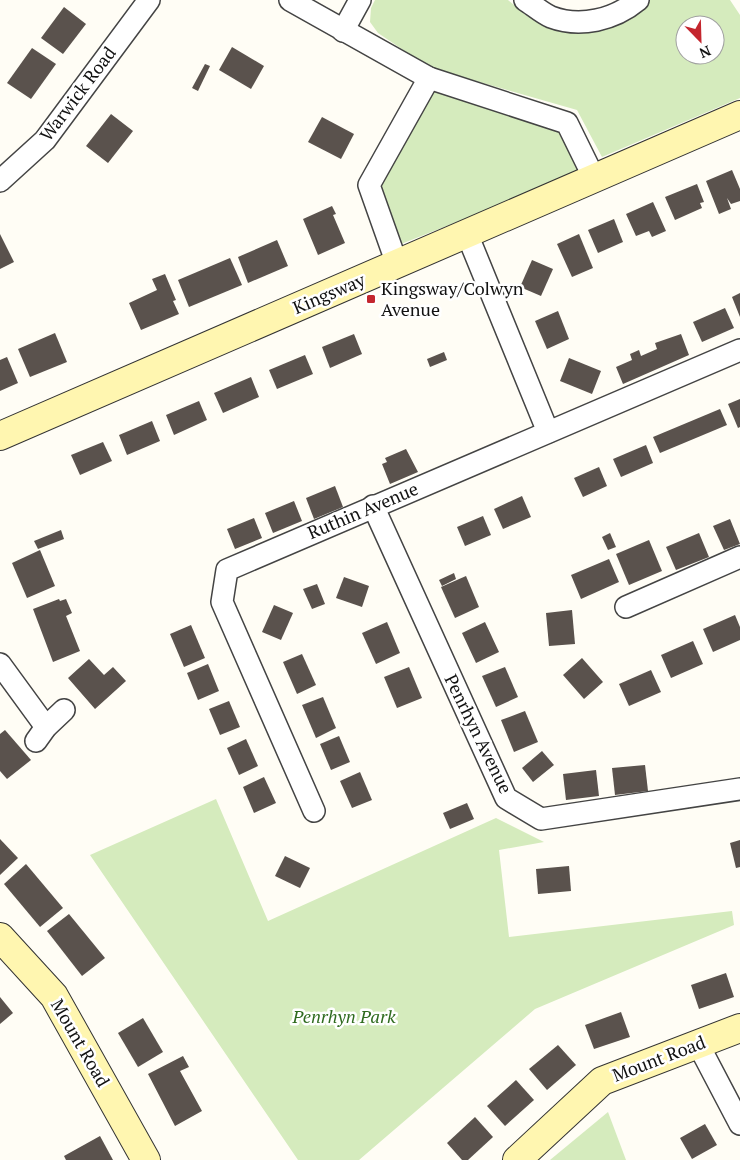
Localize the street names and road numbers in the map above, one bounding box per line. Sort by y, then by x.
street label: Warwick Road [34,41,121,146]
street label: Kingsway [289,267,369,319]
street label: Ruthin Avenue [304,476,422,544]
street label: Penrhyn Avenue [440,670,518,797]
street label: Mount Road [46,994,116,1091]
street label: Mount Road [609,1029,709,1087]

